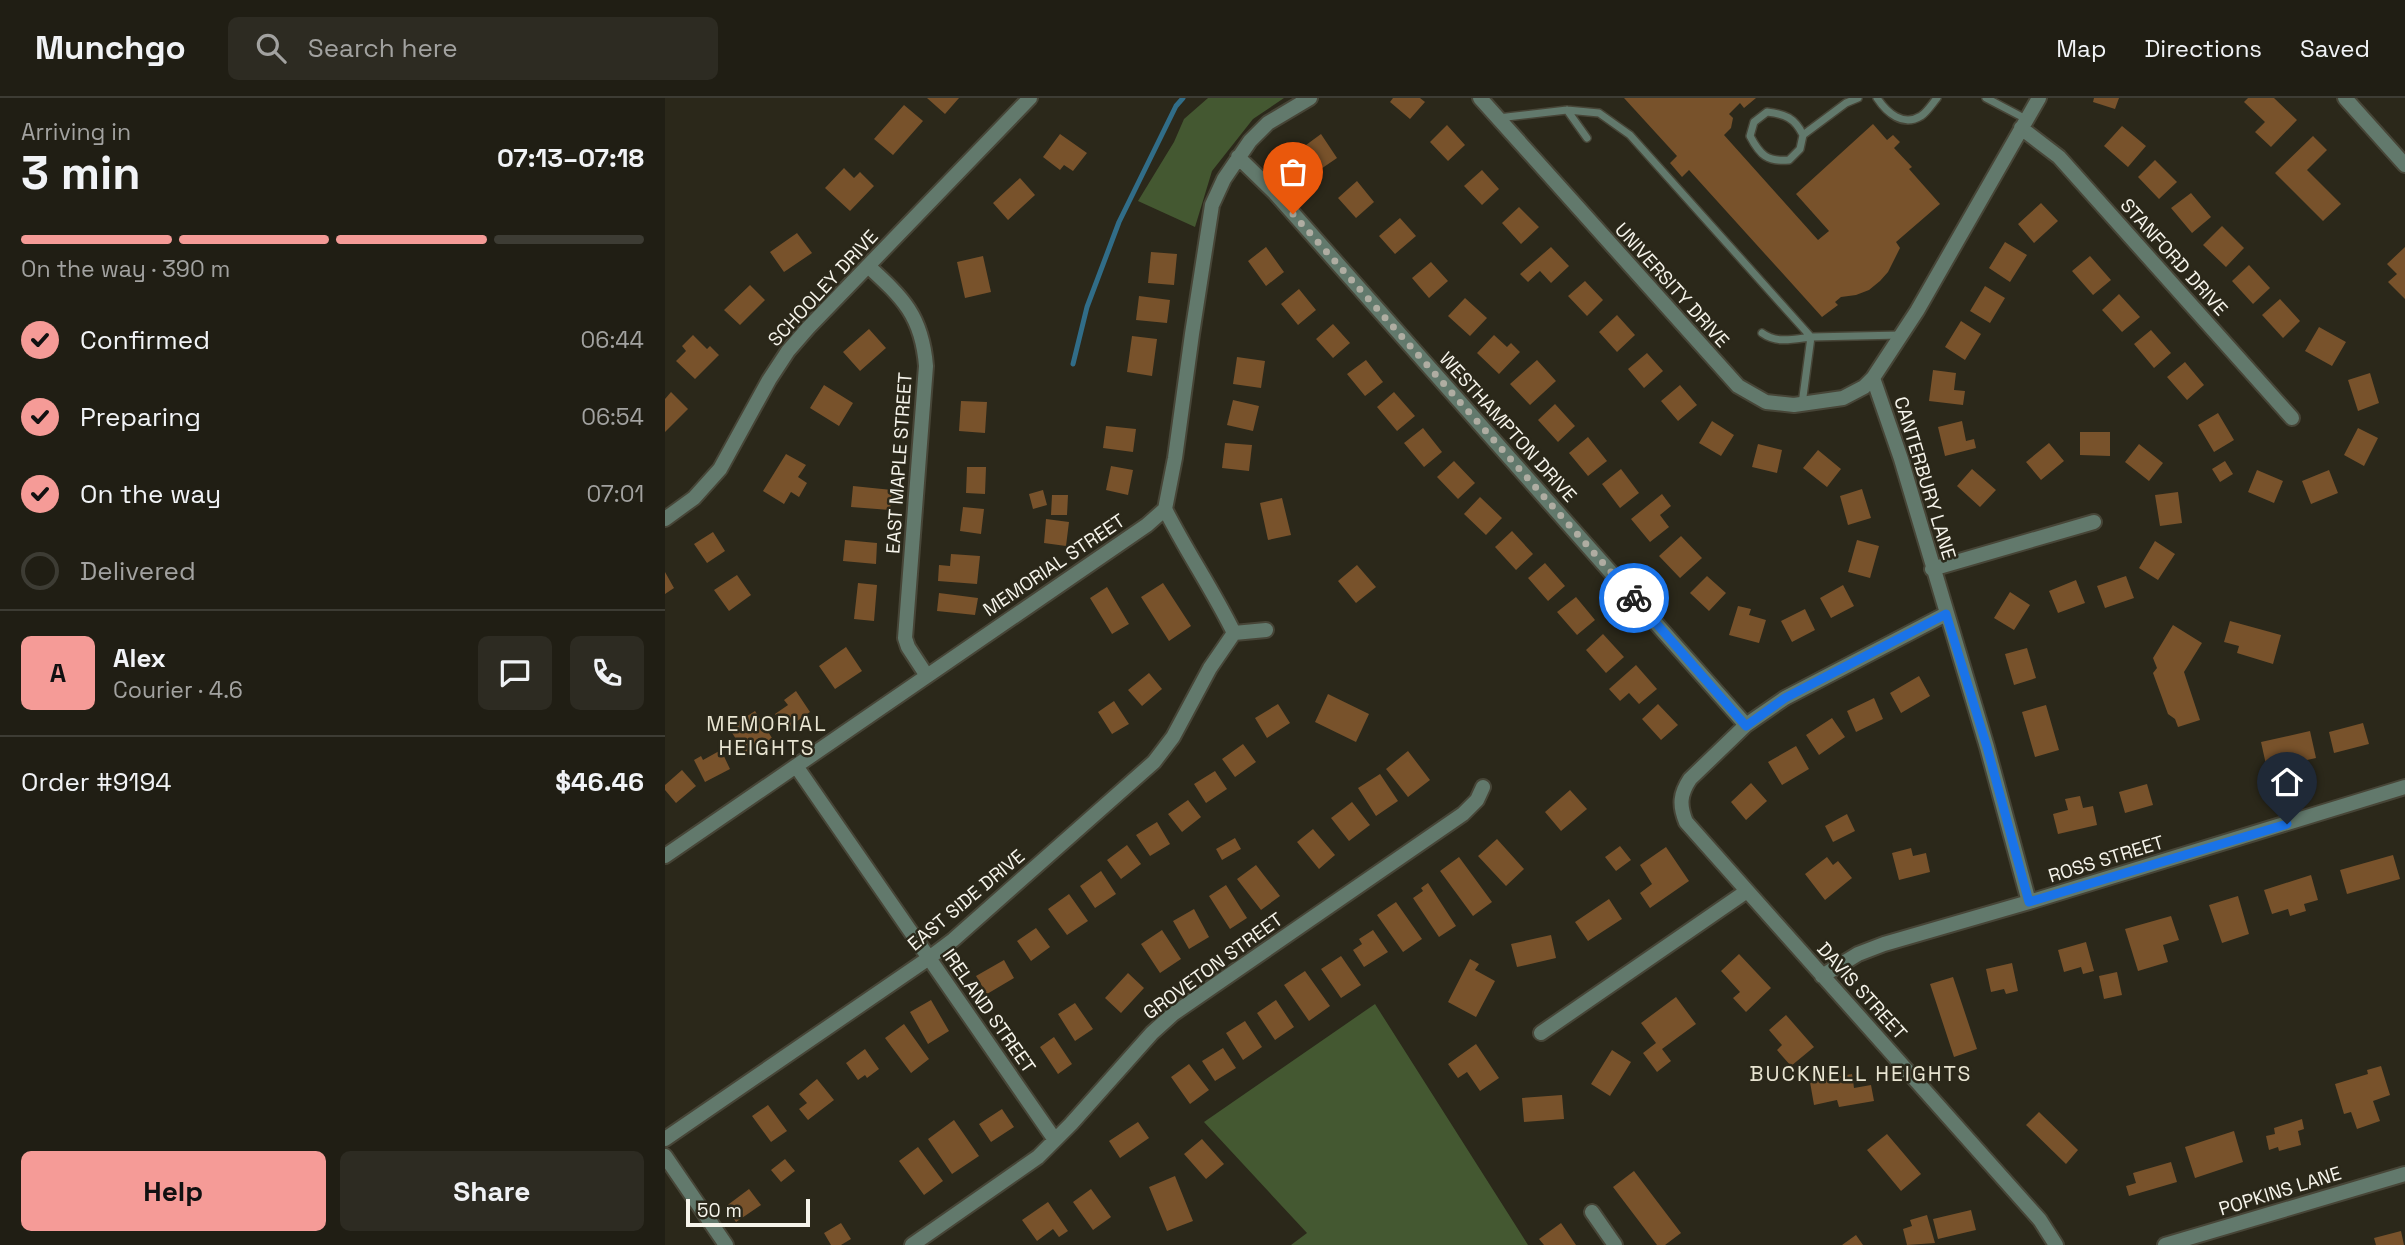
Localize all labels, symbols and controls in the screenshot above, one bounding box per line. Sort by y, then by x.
search box [228,17,718,80]
text: Munchgo [35,27,186,69]
icon: search [252,29,290,67]
text: Search here [308,31,458,65]
text: Map [2056,33,2106,64]
text: Directions [2144,33,2262,64]
text: Saved [2300,33,2370,64]
text: Arriving in [21,117,131,147]
text: 07:13–07:18 [497,141,644,175]
pin [1263,142,1323,214]
text: 3 min [21,144,141,202]
icon: bag [1274,153,1312,191]
street label: STANFORD DRIVE [2115,193,2233,321]
street label: UNIVERSITY DRIVE [1609,217,1735,353]
street label: SCHOOLEY DRIVE [762,224,884,352]
text: On the way · 390 m [21,254,230,284]
icon: check [21,321,59,359]
text: Confirmed [80,323,210,357]
text: 06:44 [581,325,644,355]
street label: WESTHAMPTON DRIVE [1434,346,1582,508]
street label: EAST MAPLE STREET [880,371,918,555]
street label: CANTERBURY LANE [1888,393,1962,563]
icon: check [21,398,59,436]
text: Preparing [80,400,201,434]
text: 06:54 [581,402,644,432]
icon: check [21,475,59,513]
text: On the way [80,477,221,511]
text: 07:01 [587,479,644,509]
street label: MEMORIAL STREET [978,508,1130,622]
text: Delivered [80,554,196,588]
courier [1599,563,1669,633]
icon: bike [1615,579,1653,617]
button: chat [478,636,552,710]
button: phone [570,636,644,710]
text: Alex [113,641,166,675]
text: A [50,656,66,690]
text: Courier · 4.6 [113,675,243,705]
district label: MEMORIAL HEIGHTS [706,710,828,761]
pin [2257,752,2317,824]
icon: home [2268,763,2306,801]
text: Order #9194 [21,765,172,799]
text: $46.46 [555,765,644,799]
street label: ROSS STREET [2045,830,2167,888]
street label: EAST SIDE DRIVE [902,844,1030,956]
street label: GROVETON STREET [1138,907,1288,1025]
street label: DAVIS STREET [1812,937,1912,1045]
street label: IRELAND STREET [937,944,1041,1078]
district label: BUCKNELL HEIGHTS [1750,1060,1972,1087]
button: Help [21,1151,326,1231]
button: Share [340,1151,644,1231]
street label: POPKINS LANE [2216,1161,2344,1221]
scale bar [686,1196,810,1228]
text: 50 m [697,1198,742,1223]

